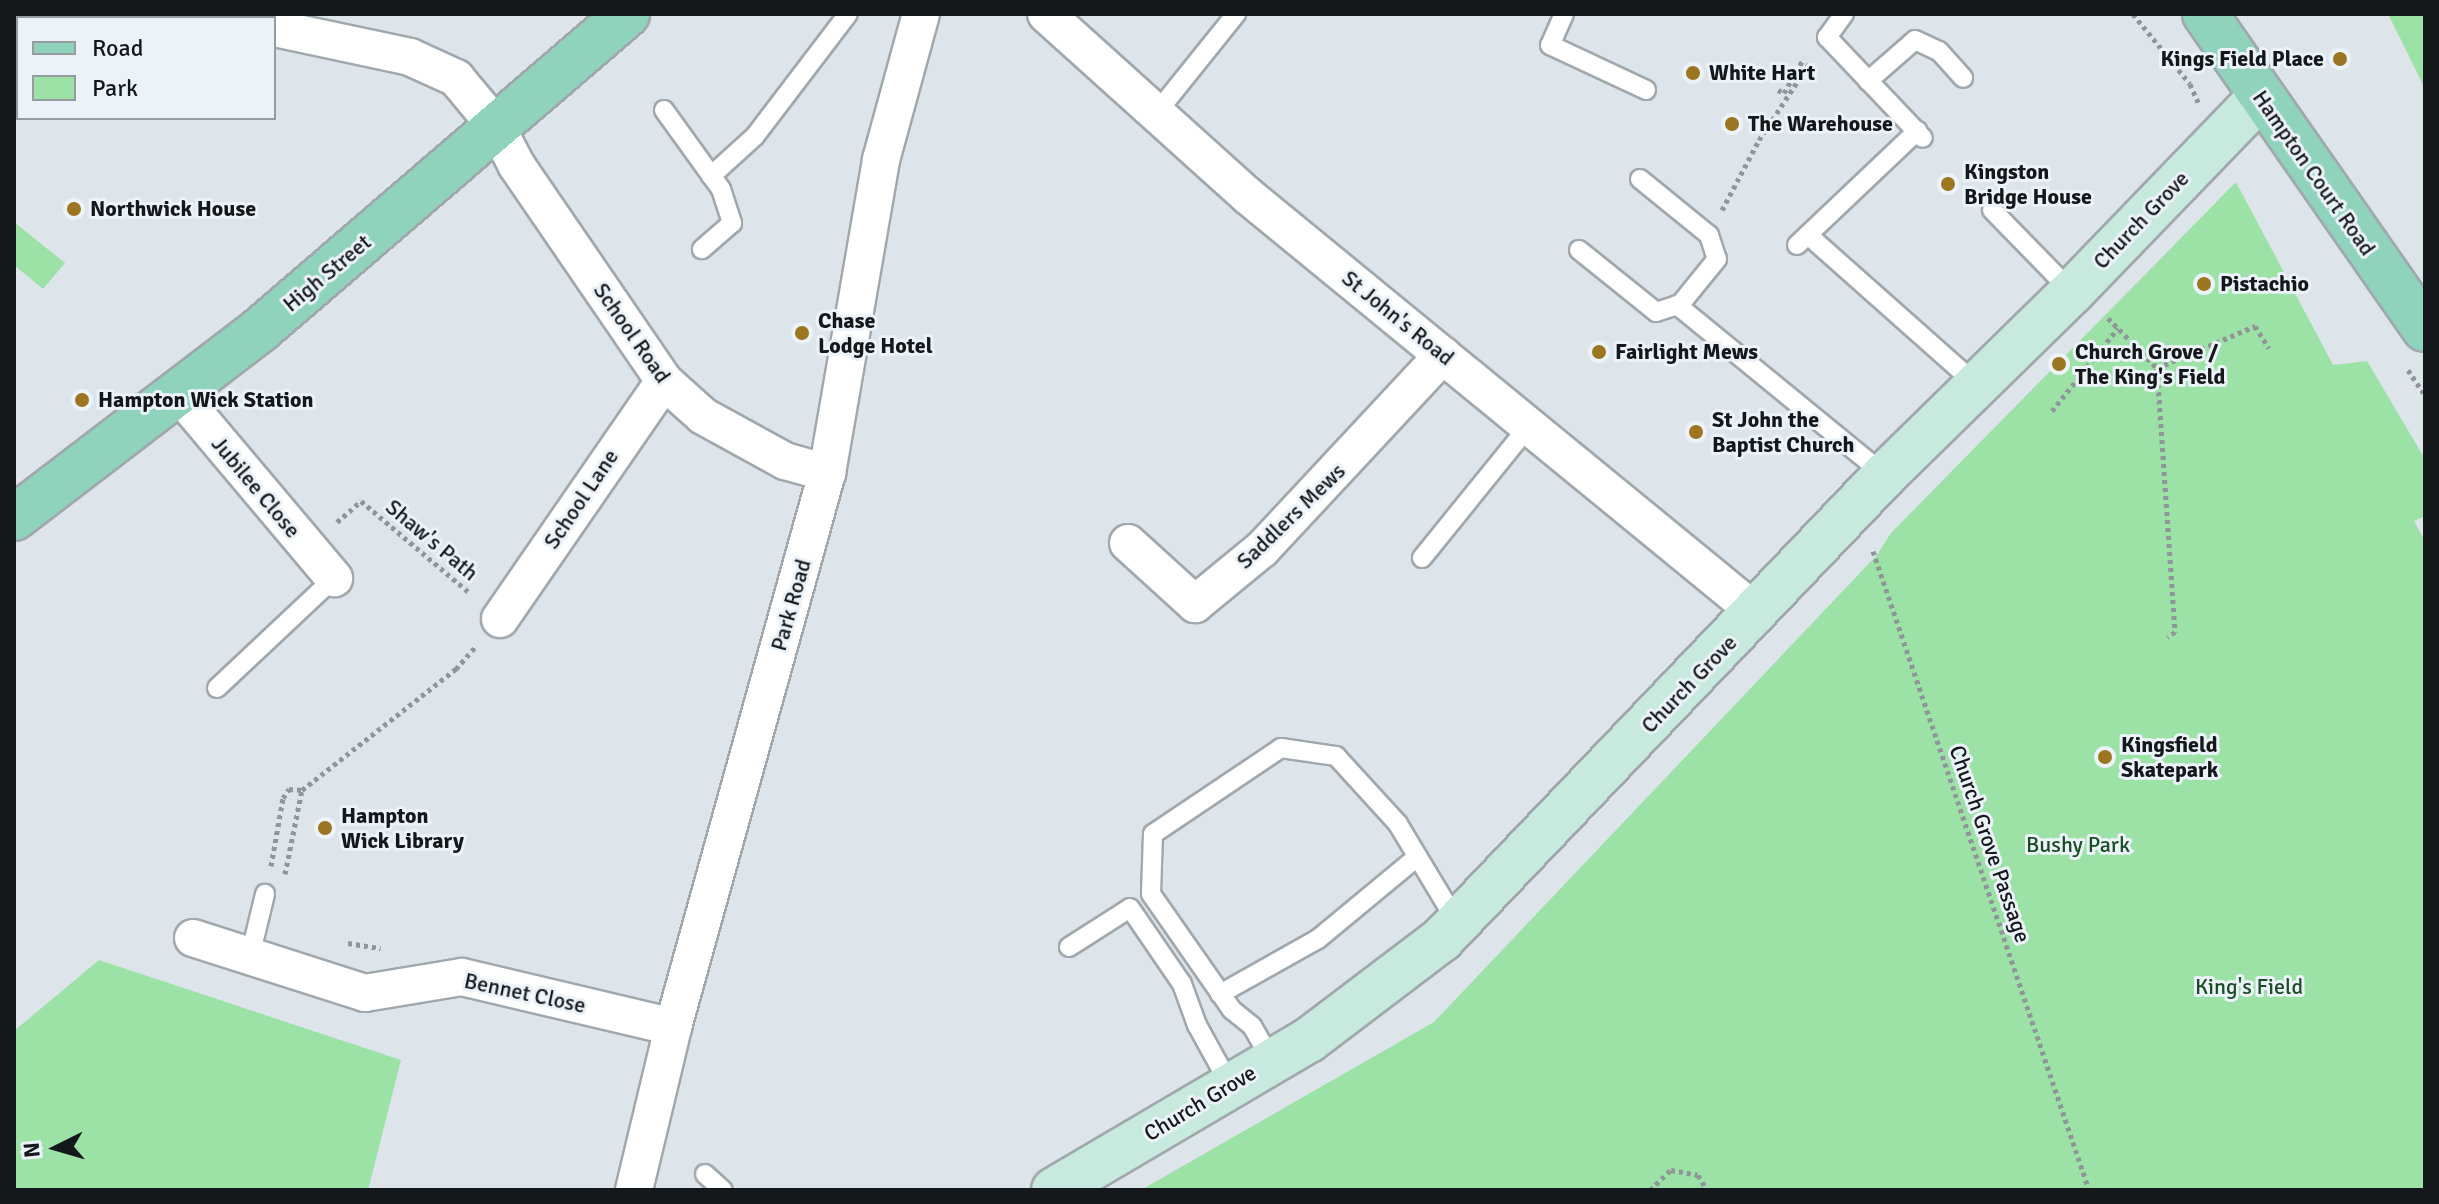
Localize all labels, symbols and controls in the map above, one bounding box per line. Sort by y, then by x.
legend [16,16,276,120]
text: Road [92,33,143,63]
place label: Kings Field Place [2160,46,2324,72]
marker: Kings Field Place [2331,50,2349,68]
place label: White Hart [1709,60,1815,86]
marker: White Hart [1684,64,1702,82]
text: Park [92,73,138,103]
street label: Hampton Court Road [2247,85,2381,261]
place label: The Warehouse [1748,111,1893,137]
marker: The Warehouse [1723,115,1741,133]
place label: Kingston Bridge House [1964,158,2092,210]
street label: Church Grove [2088,166,2194,274]
marker: Kingston Bridge House [1939,175,1957,193]
place label: Northwick House [90,196,256,222]
marker: Northwick House [65,200,83,218]
street label: High Street [278,229,376,317]
street label: St John's Road [1337,265,1459,371]
place label: Pistachio [2220,271,2309,297]
marker: Pistachio [2195,275,2213,293]
street label: School Road [588,278,676,388]
place label: Chase Lodge Hotel [818,307,933,358]
marker: Chase Lodge Hotel [793,324,811,342]
place label: Church Grove / The King's Field [2075,338,2225,390]
place label: Fairlight Mews [1615,339,1758,365]
marker: Fairlight Mews [1590,343,1608,361]
marker: Church Grove / The King's Field [2050,355,2068,373]
place label: Hampton Wick Station [98,387,314,413]
marker: Hampton Wick Station [73,391,91,409]
place label: St John the Baptist Church [1712,406,1855,458]
marker: St John the Baptist Church [1687,423,1705,441]
street label: Jubilee Close [206,431,306,543]
street label: School Lane [538,444,624,554]
street label: Saddlers Mews [1231,458,1351,574]
street label: Shaw's Path [380,494,484,586]
street label: Park Road [765,556,817,654]
street label: Church Grove [1636,630,1742,738]
place label: Kingsfield Skatepark [2121,731,2218,782]
street label: Church Grove Passage [1944,742,2036,946]
marker: Kingsfield Skatepark [2096,748,2114,766]
place label: Hampton Wick Library [341,802,464,854]
marker: Hampton Wick Library [316,819,334,837]
park label: Bushy Park [2026,832,2130,858]
street label: Bennet Close [462,967,588,1019]
park label: King's Field [2195,974,2303,1000]
street label: Church Grove [1139,1059,1261,1147]
north arrow [16,1108,96,1188]
text: N [17,1141,46,1159]

